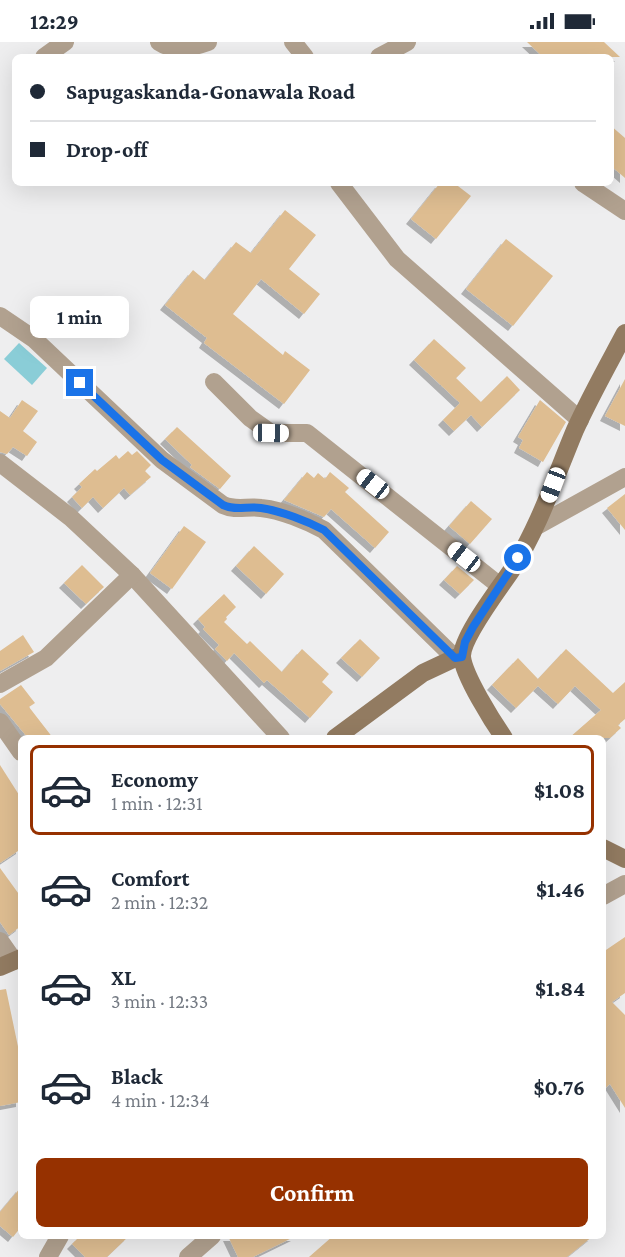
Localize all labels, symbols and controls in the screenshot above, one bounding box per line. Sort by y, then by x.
text: 12:29 [30,9,79,34]
text: Sapugaskanda-Gonawala Road [66,79,355,104]
text: Drop-off [66,137,148,162]
callout: 1 min [31,296,130,338]
text: 1 min [57,306,102,328]
route end [66,369,93,396]
car [253,424,289,442]
car [538,465,568,505]
car [353,466,393,502]
car [444,539,484,575]
route start [504,544,531,571]
icon: car [39,763,93,817]
text: Economy [111,767,198,792]
text: $1.08 [534,778,585,803]
text: 1 min · 12:31 [111,792,203,814]
icon: car [39,862,93,916]
text: Comfort [111,866,189,891]
text: $1.46 [536,877,585,902]
text: 2 min · 12:32 [111,891,208,913]
icon: car [39,961,93,1015]
text: XL [111,965,136,990]
text: $1.84 [535,976,585,1001]
text: 3 min · 12:33 [111,990,208,1012]
icon: car [39,1060,93,1114]
text: Black [111,1064,163,1089]
text: $0.76 [533,1075,585,1100]
text: 4 min · 12:34 [111,1089,210,1111]
button: Confirm [36,1158,588,1227]

